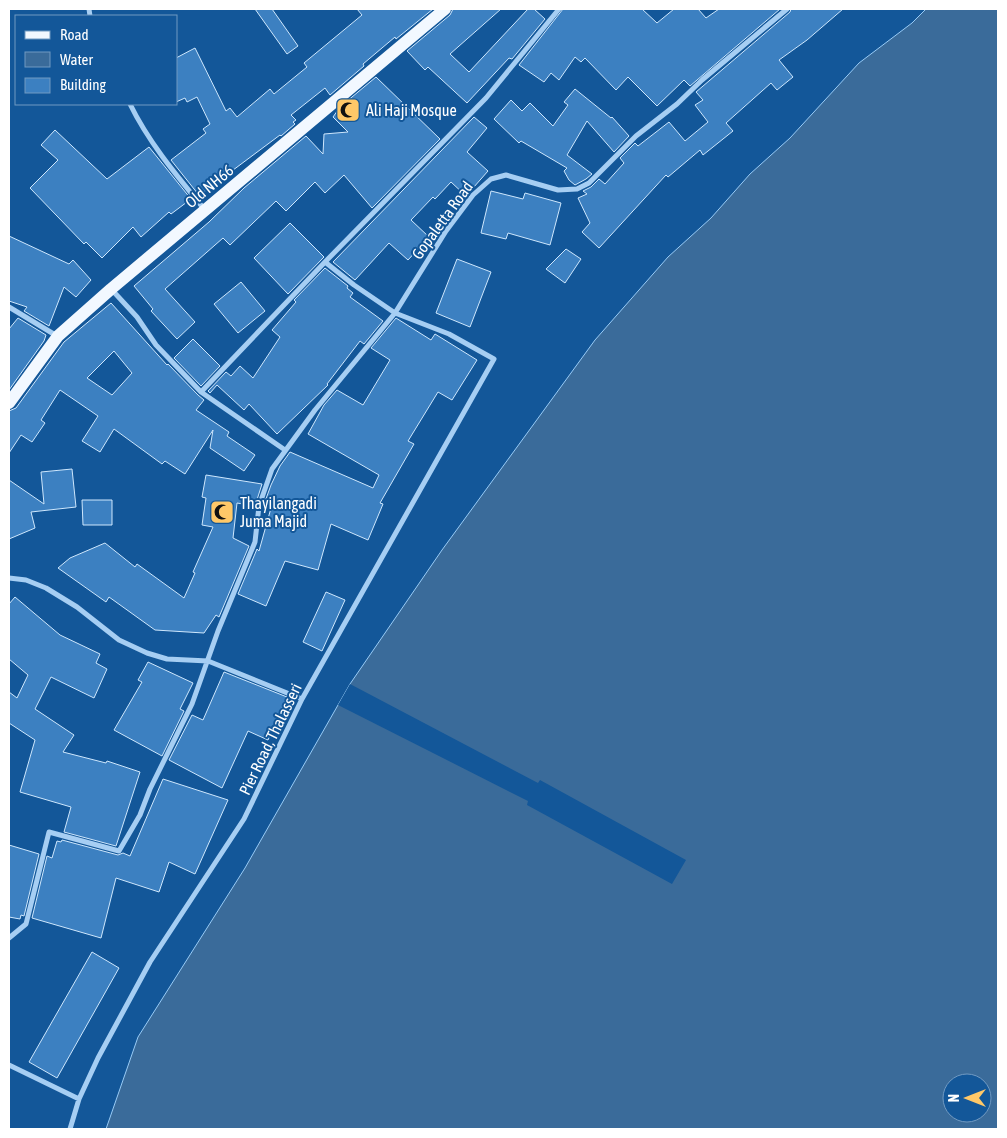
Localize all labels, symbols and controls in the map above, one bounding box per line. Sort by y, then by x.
legend [15,15,178,105]
text: Road [60,26,89,43]
text: Water [60,51,93,68]
text: Building [60,76,106,93]
mosque icon: Ali Haji Mosque [335,97,361,123]
place label: Ali Haji Mosque [366,101,457,120]
street label: Old NH66 [181,161,237,211]
street label: Gopaletta Road [408,178,477,263]
place label: Thayilangadi Juma Majid [240,494,317,531]
mosque icon: Thayilangadi Juma Majid [209,499,235,525]
street label: Pier Road, Thalasseri [235,680,305,798]
north arrow [942,1073,992,1123]
text: N [946,1094,962,1102]

